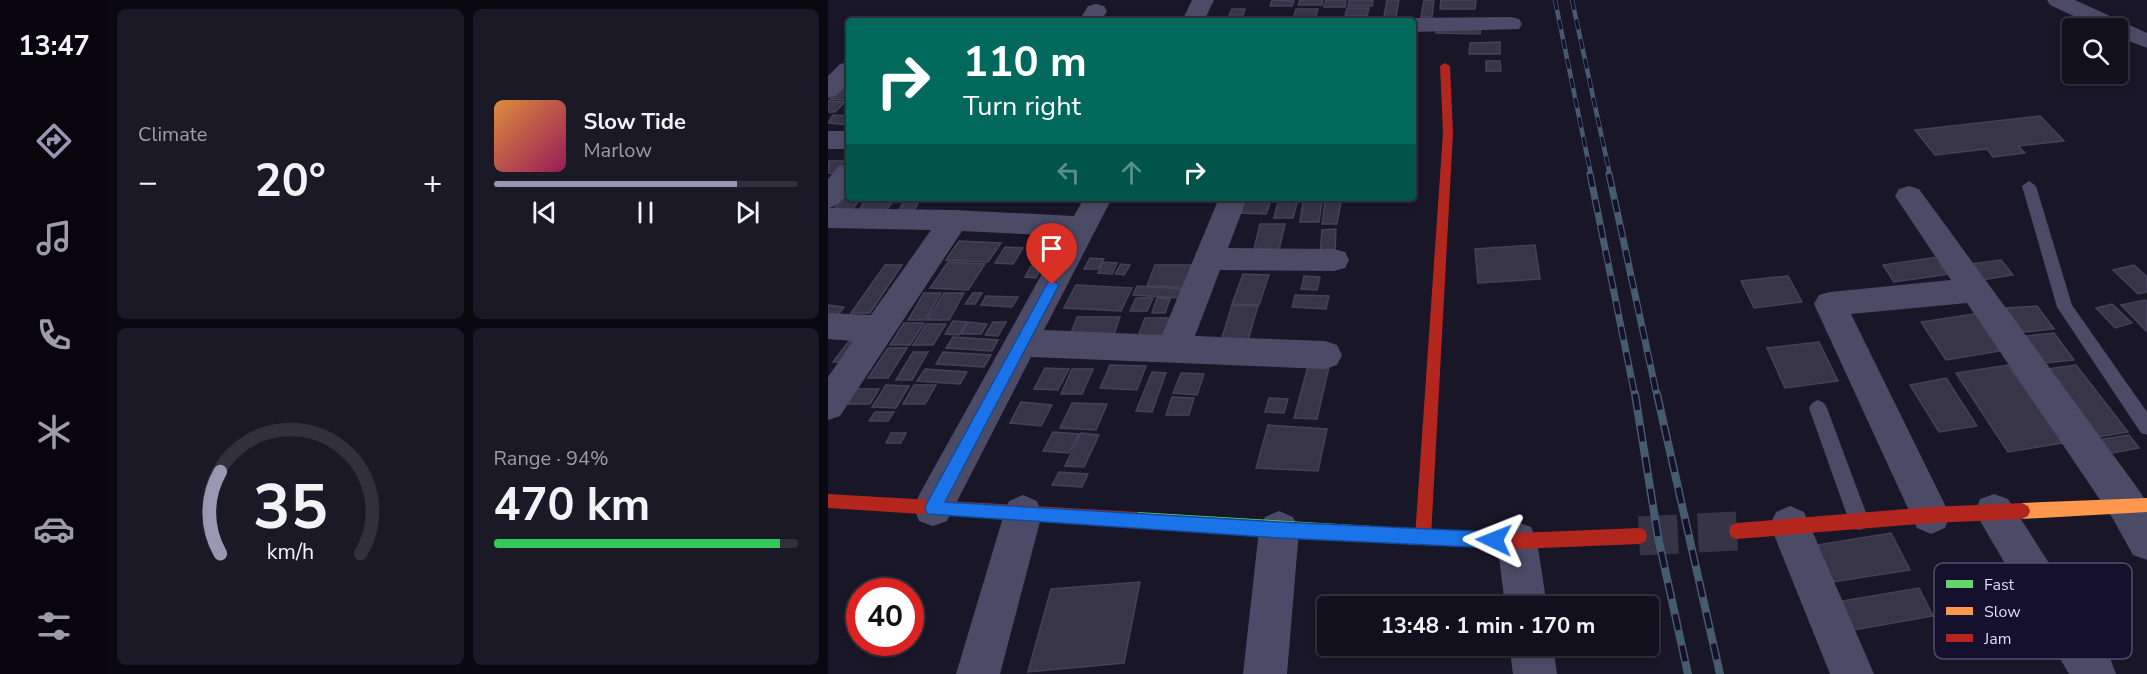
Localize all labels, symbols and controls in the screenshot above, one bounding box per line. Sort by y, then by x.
map controls [2062,18,2128,84]
button: search [2062,18,2128,84]
text: 13:47 [18,28,90,65]
text: 110 m [963,34,1087,91]
icon: right [864,42,942,120]
text: Turn right [963,88,1081,125]
text: Slow Tide [584,107,686,137]
icon: directions [33,120,75,162]
text: Climate [138,121,207,148]
text: Marlow [584,137,652,164]
text: 20° [255,151,326,212]
icon: left [1052,156,1085,189]
icon: ahead [1115,156,1148,189]
icon: right [1178,156,1211,189]
text: − [138,160,158,205]
text: + [423,160,443,205]
icon: previous [528,196,561,229]
icon: pause [629,196,662,229]
icon: next [731,196,764,229]
icon: music [33,217,75,259]
pin [1026,223,1077,285]
icon: arrive [1035,232,1068,265]
icon: phone [33,314,75,356]
icon: climate [33,411,75,453]
text: Range · 94% [494,445,609,472]
text: 35 [253,465,328,550]
text: 470 km [494,475,650,536]
icon: car [33,508,75,550]
position arrow [1462,508,1526,572]
text: km/h [267,537,314,567]
legend [1934,563,2132,659]
text: Fast [1984,574,2015,596]
speed limit sign: 40 [846,578,924,656]
text: Slow [1984,601,2021,623]
icon: filters [33,605,75,647]
text: 13:48 · 1 min · 170 m [1381,611,1595,641]
text: Jam [1983,628,2011,650]

